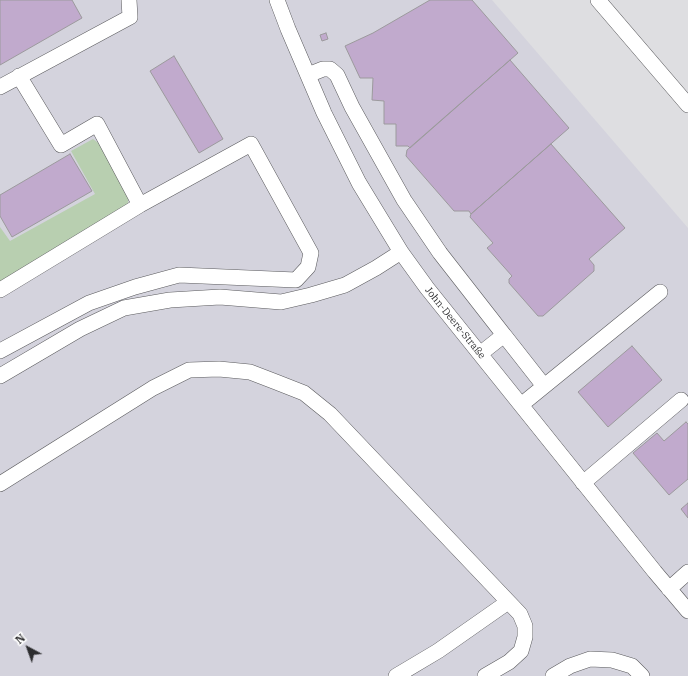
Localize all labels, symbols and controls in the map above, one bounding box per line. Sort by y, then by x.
street label: John-Deere-Straße [422,285,488,361]
north arrow [8,628,48,668]
text: N [12,631,28,647]

